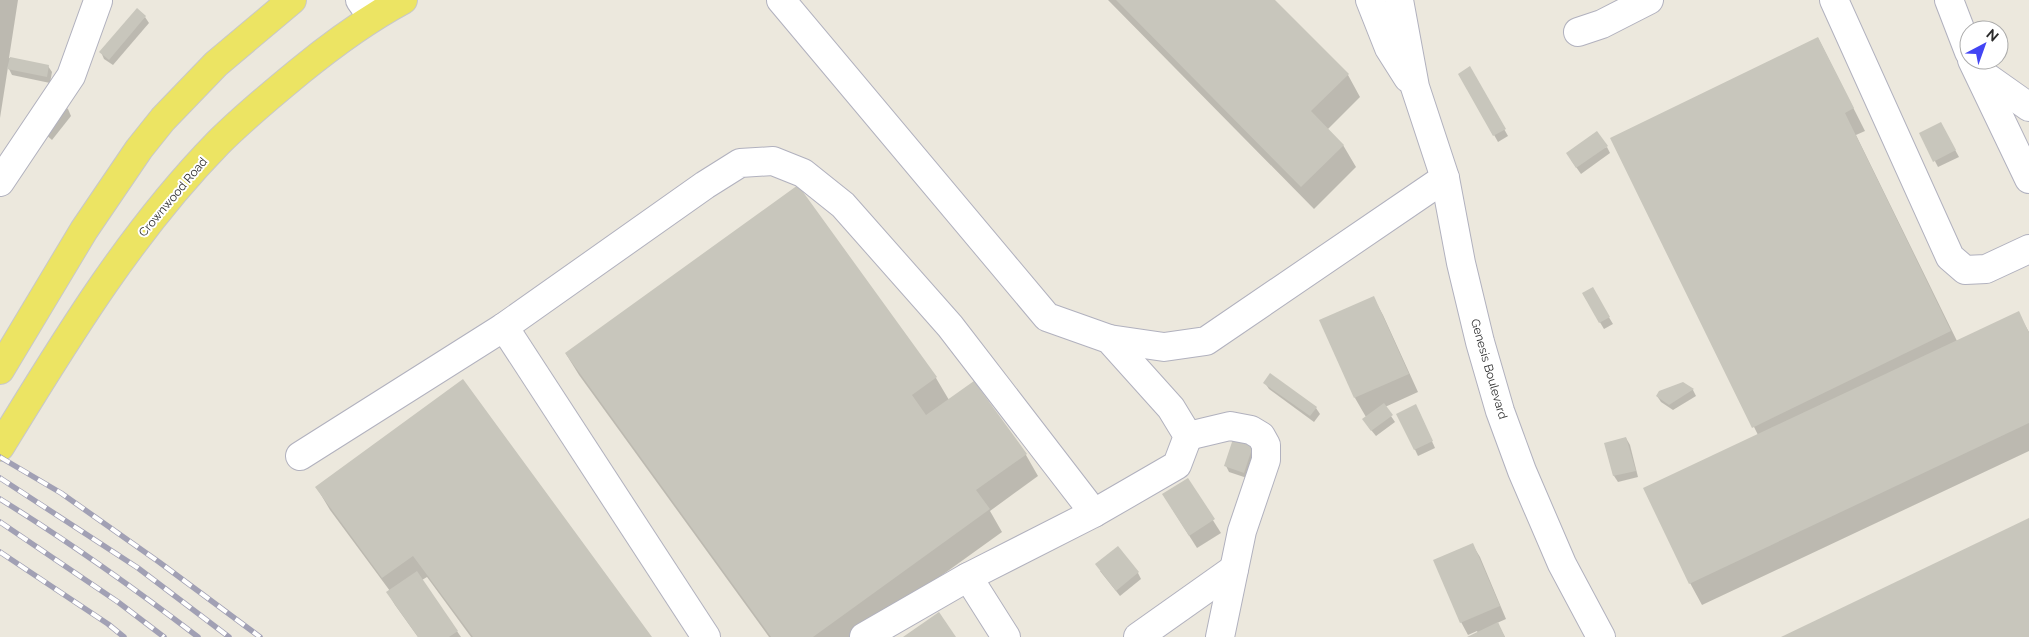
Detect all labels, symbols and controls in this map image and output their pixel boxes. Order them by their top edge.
north arrow [1959,20,2009,70]
text: N [1983,26,2002,45]
street label: Crownwood Road [136,155,210,239]
street label: Genesis Boulevard [1468,317,1510,421]

